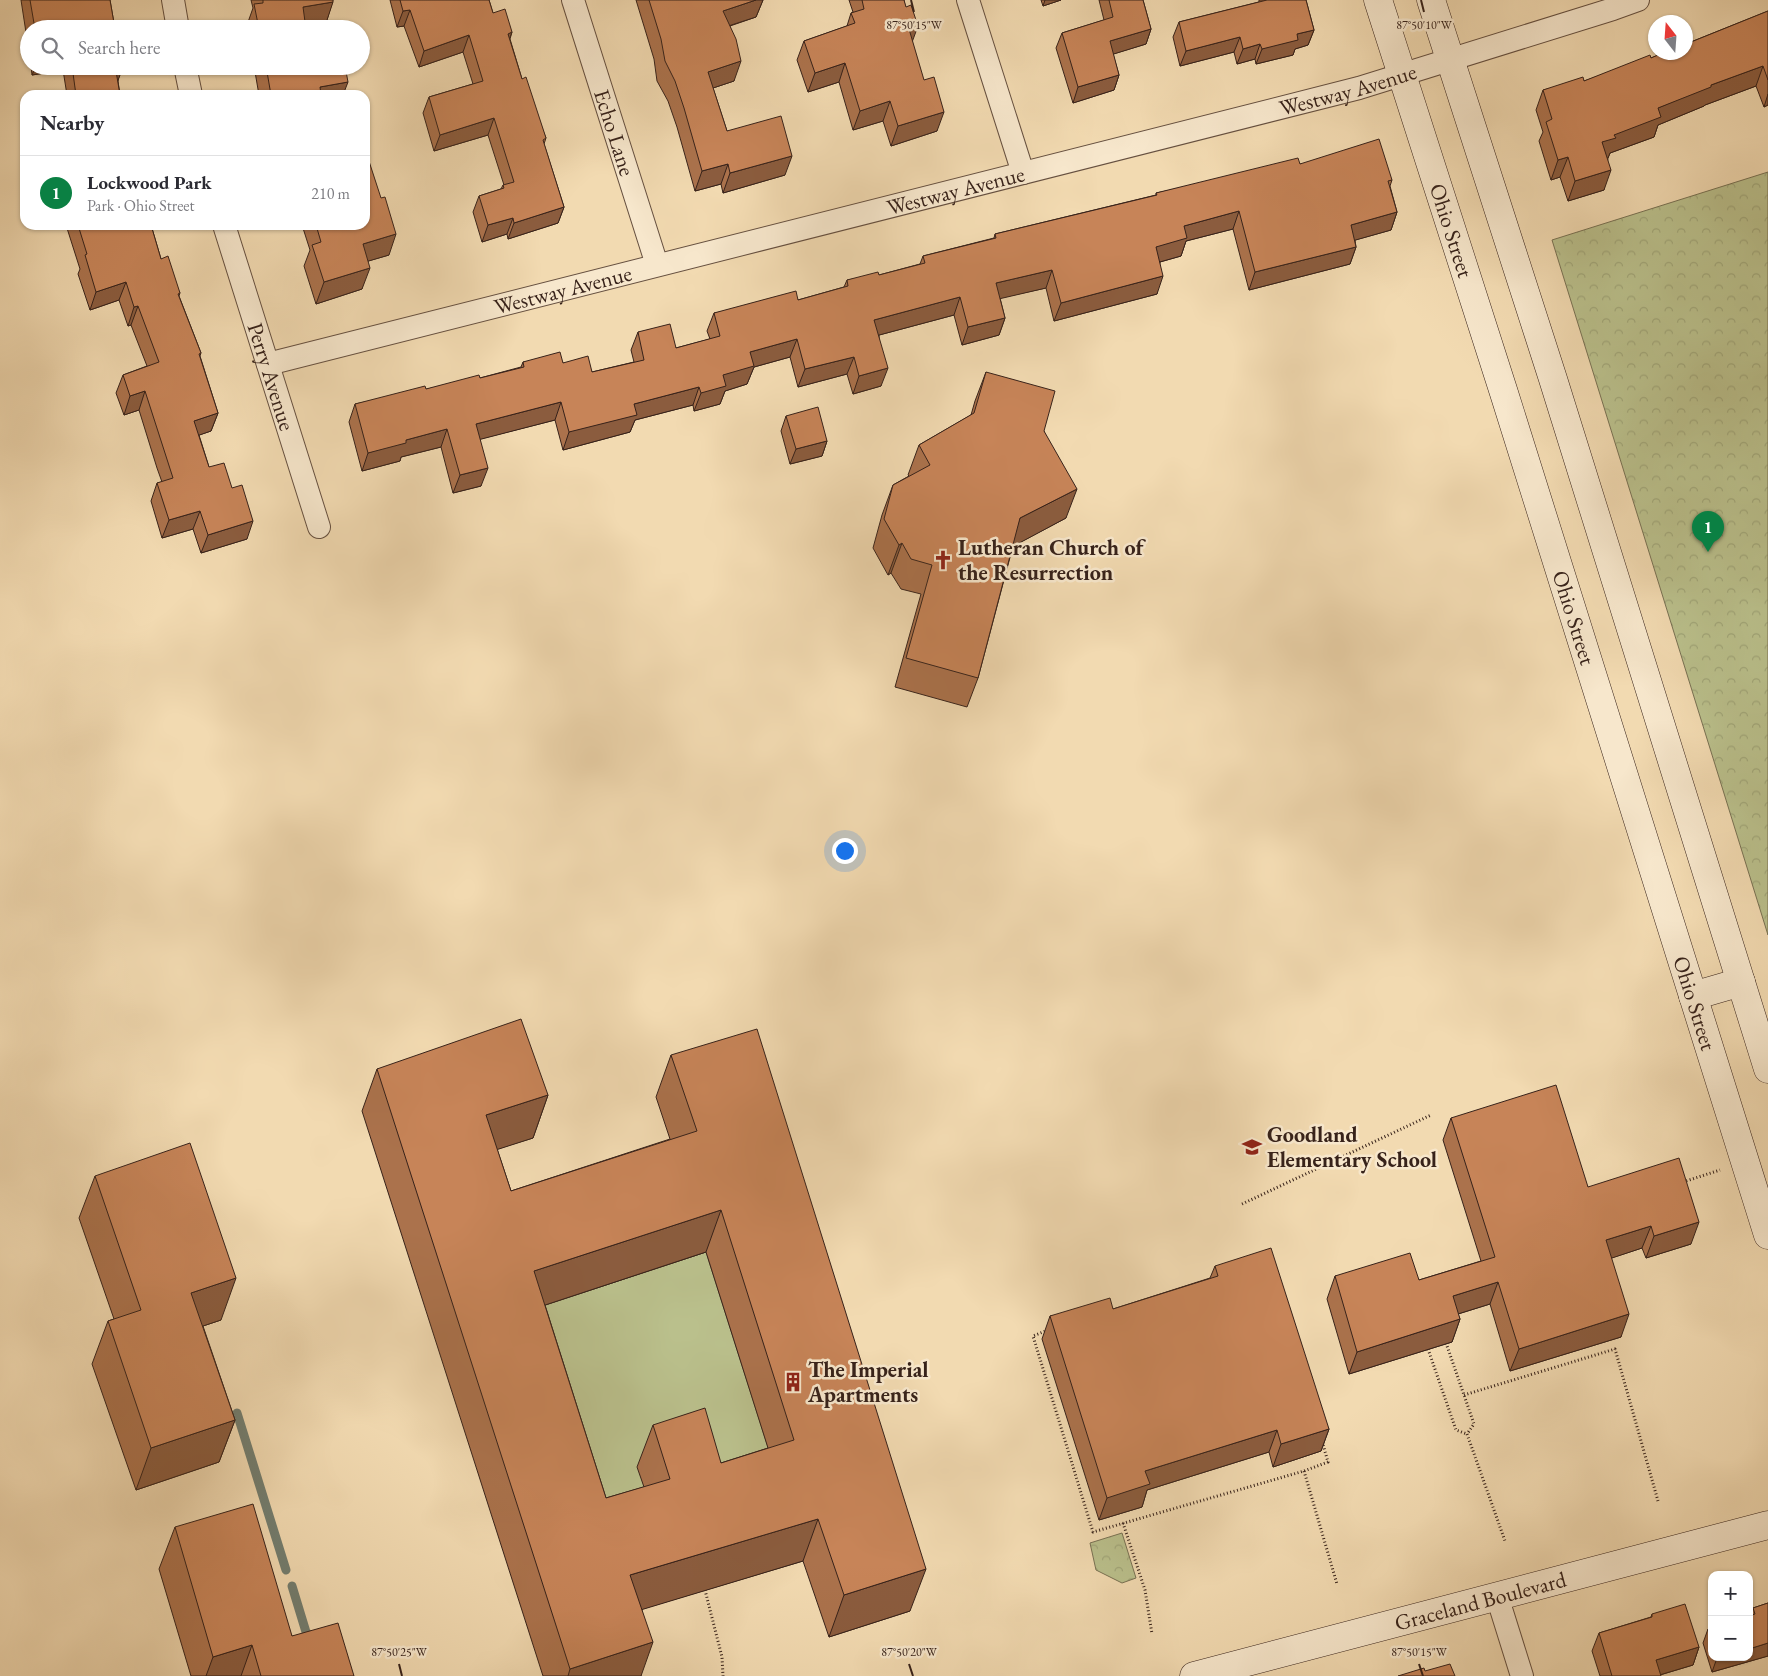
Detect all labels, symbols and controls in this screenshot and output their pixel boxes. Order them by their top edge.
north arrow [1648,15,1693,60]
text: 87°50'15"W [886,17,943,33]
text: 87°50'10"W [1396,17,1453,33]
search box [20,20,370,75]
icon: search [38,34,66,62]
text: Search here [78,35,160,60]
street label: Westway Avenue [1276,57,1420,123]
street label: Echo Lane [587,86,642,180]
text: Nearby [40,109,104,136]
street label: Westway Avenue [883,159,1028,222]
text: Lockwood Park [87,170,212,195]
street label: Ohio Street [1423,180,1480,281]
text: 1 [52,183,60,204]
text: 210 m [311,183,350,204]
text: Park · Ohio Street [87,195,195,216]
street label: Westway Avenue [491,258,635,321]
street label: Perry Avenue [241,319,302,435]
pin: 1 [1692,511,1724,552]
place label: Lutheran Church of the Resurrection [958,533,1146,587]
church icon: Lutheran Church of the Resurrection [932,549,954,571]
street label: Ohio Street [1546,567,1602,668]
your location [832,838,858,864]
street label: Ohio Street [1666,952,1723,1054]
place label: Goodland Elementary School [1267,1120,1437,1174]
school or university icon: Goodland Elementary School [1241,1136,1263,1158]
place label: The Imperial Apartments [807,1355,929,1409]
building icon: The Imperial Apartments [782,1371,804,1393]
street label: Graceland Boulevard [1391,1564,1570,1638]
map controls [1708,1571,1753,1661]
button: + [1708,1571,1753,1616]
button: − [1708,1616,1753,1661]
text: 87°50'25"W [371,1644,428,1660]
text: 87°50'20"W [881,1644,938,1660]
text: 87°50'15"W [1391,1644,1448,1660]

